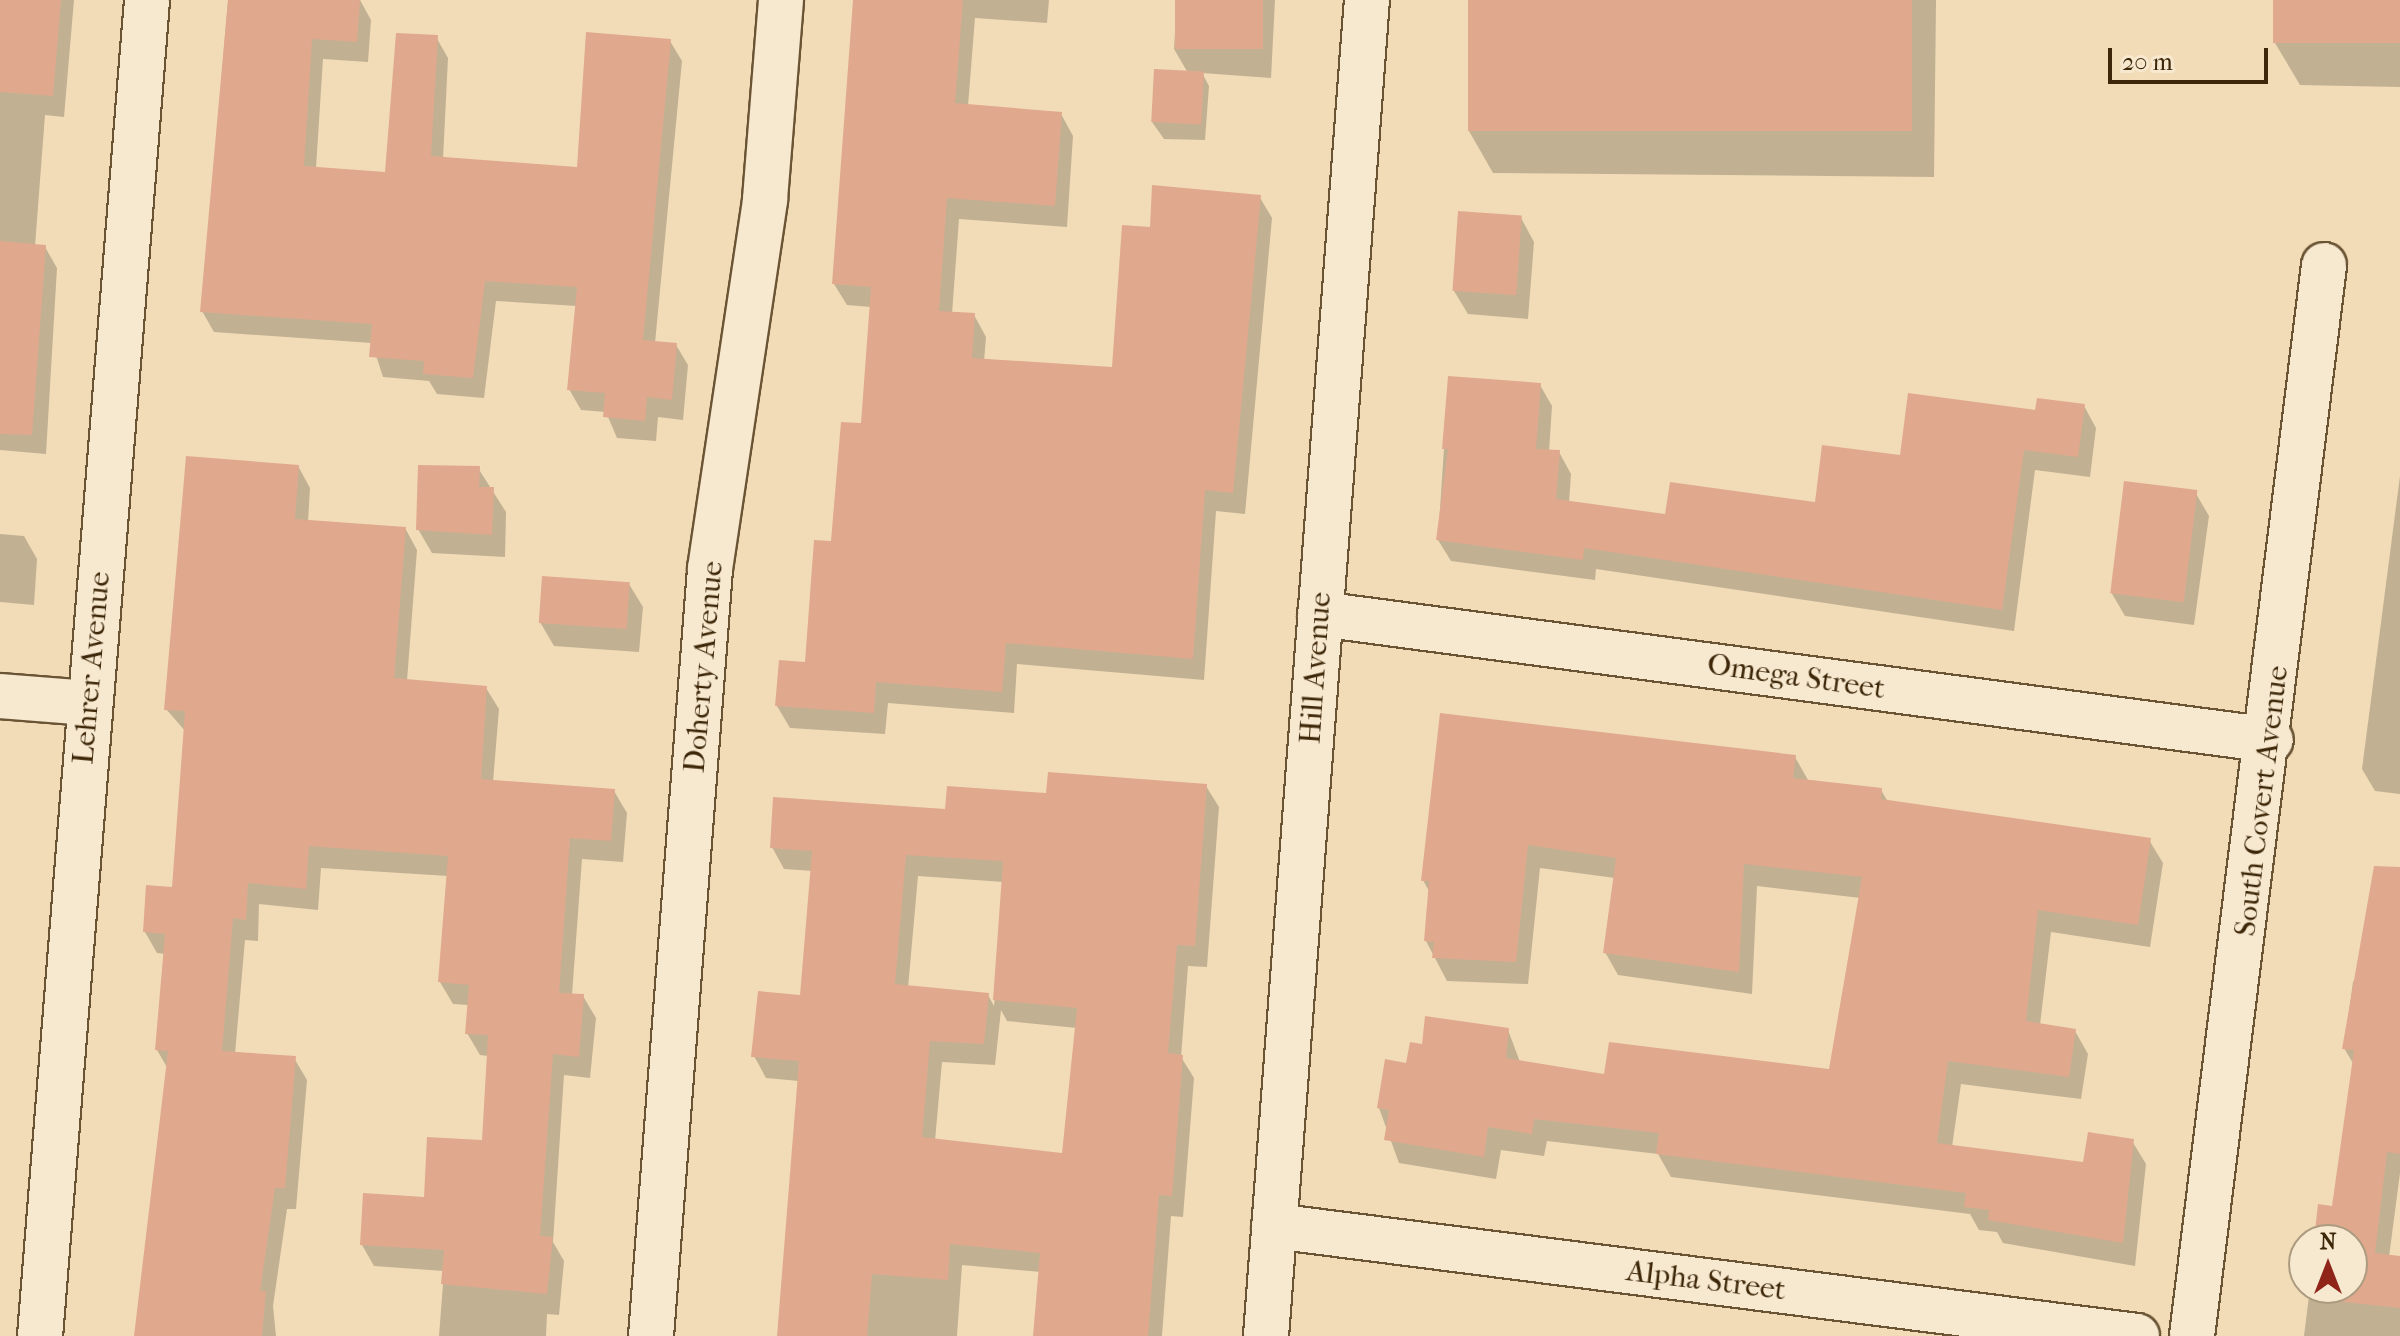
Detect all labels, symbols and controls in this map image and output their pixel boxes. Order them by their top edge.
scale bar [2112,32,2272,82]
text: 20 m [2122,48,2173,76]
street label: Doherty Avenue [677,560,731,774]
street label: Lehrer Avenue [66,570,118,766]
street label: Hill Avenue [1293,591,1339,745]
street label: Omega Street [1705,647,1887,707]
street label: South Covert Avenue [2228,664,2296,938]
north arrow [2288,1224,2368,1304]
text: N [2320,1229,2336,1255]
street label: Alpha Street [1624,1253,1788,1309]

